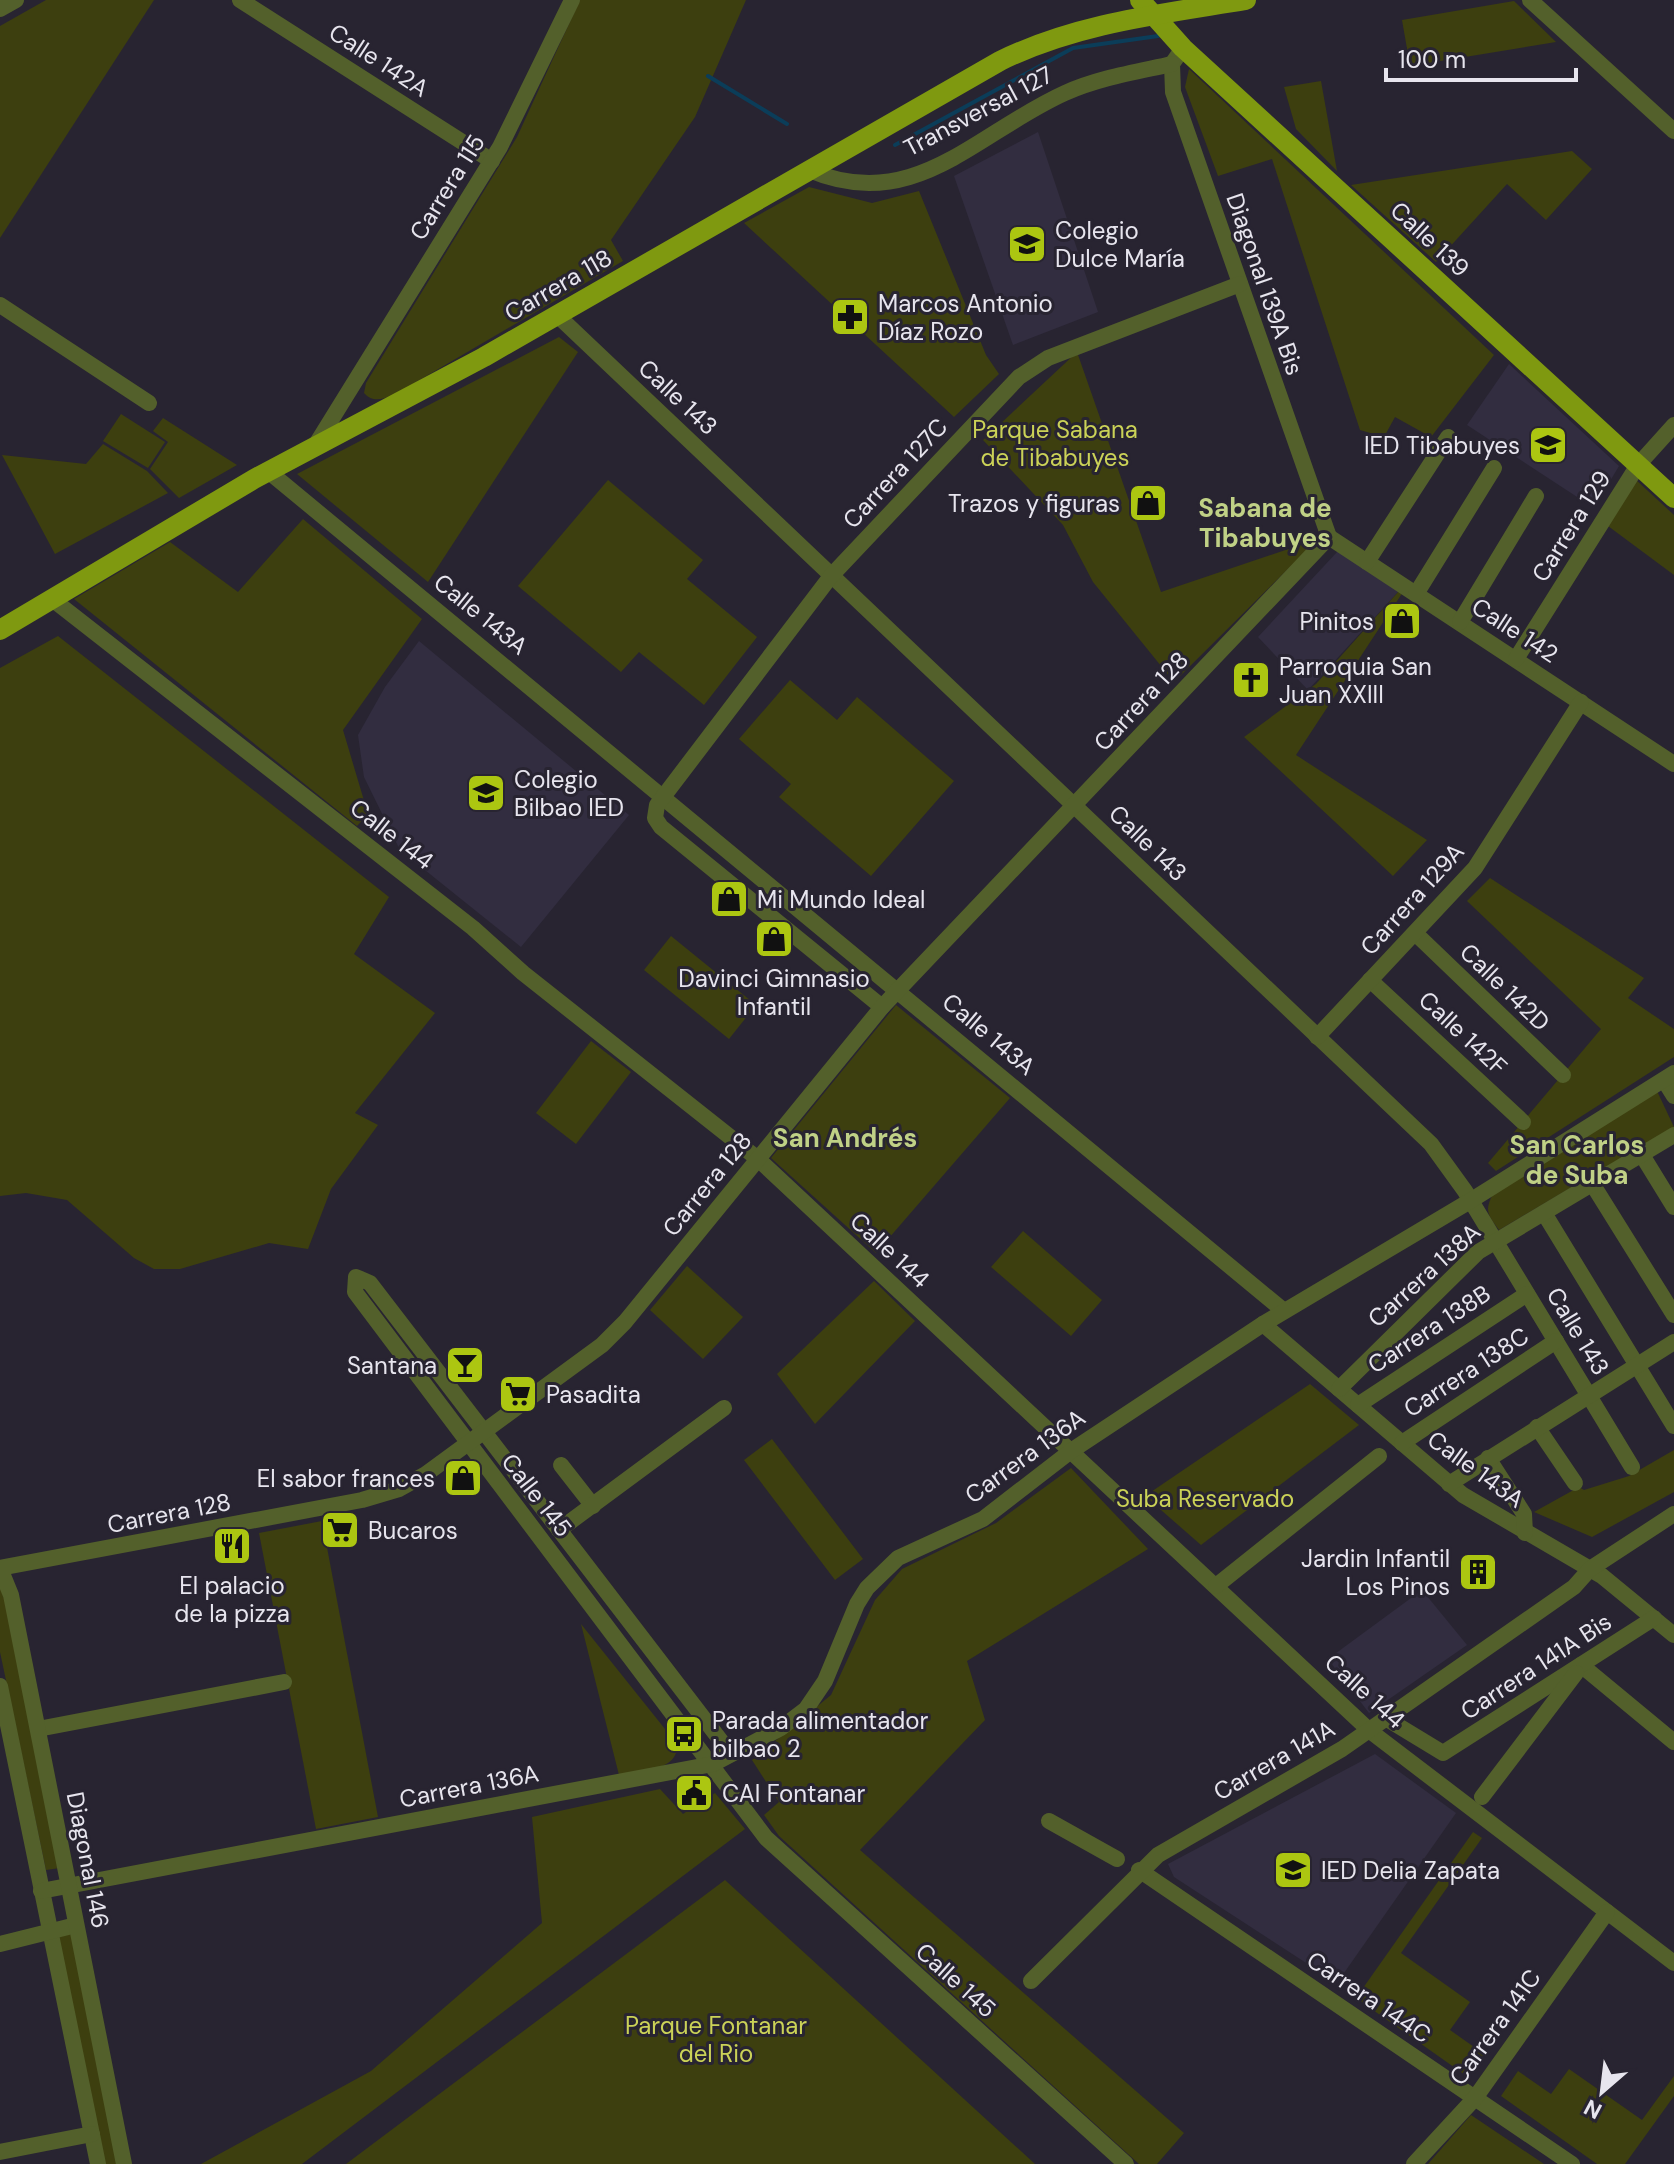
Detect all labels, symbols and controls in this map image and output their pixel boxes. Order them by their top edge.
street label: Calle 142A [323,16,435,104]
scale bar [1386,32,1576,82]
text: 100 m [1398,44,1466,75]
street label: Transversal 127 [898,59,1058,163]
street label: Carrera 115 [402,128,492,246]
street label: Diagonal 139A Bis [1219,189,1311,379]
street label: Calle 139 [1384,195,1476,283]
place label: Colegio Dulce María [1055,215,1185,274]
school or university icon: Colegio Dulce María [1006,223,1048,265]
street label: Carrera 118 [499,242,617,328]
place label: Marcos Antonio Díaz Rozo [878,288,1053,347]
pharmacy icon: Marcos Antonio Díaz Rozo [829,296,871,338]
street label: Calle 143 [632,353,724,441]
street label: Carrera 127C [836,411,954,535]
park label: Parque Sabana de Tibabuyes [972,414,1138,473]
school or university icon: IED Tibabuyes [1527,424,1569,466]
place label: IED Tibabuyes [1364,430,1520,461]
street label: Carrera 129 [1525,464,1617,588]
shop icon: Trazos y figuras [1127,482,1169,524]
place label: Trazos y figuras [948,488,1120,519]
district label: Sabana de Tibabuyes [1198,491,1332,555]
street label: Calle 143A [428,567,534,661]
street label: Calle 142 [1466,591,1564,669]
shop icon: Pinitos [1381,600,1423,642]
place label: Pinitos [1299,606,1374,637]
street label: Carrera 128 [1087,645,1195,757]
place label: Parroquia San Juan XXIII [1279,651,1432,710]
church icon: Parroquia San Juan XXIII [1230,659,1272,701]
place label: Colegio Bilbao IED [514,764,624,823]
school or university icon: Colegio Bilbao IED [465,772,507,814]
street label: Calle 144 [344,792,440,876]
street label: Calle 143 [1102,798,1194,888]
street label: Carrera 129A [1353,836,1471,962]
shop icon: Mi Mundo Ideal [708,878,750,920]
place label: Mi Mundo Ideal [757,884,925,915]
shop icon: Davinci Gimnasio Infantil [753,918,795,960]
street label: Calle 142D [1453,936,1557,1038]
place label: Davinci Gimnasio Infantil [678,963,870,1022]
street label: Calle 142F [1412,984,1514,1082]
street label: Calle 143A [936,986,1042,1082]
district label: San Andrés [773,1121,917,1155]
street label: Carrera 128 [656,1126,758,1242]
district label: San Carlos de Suba [1510,1128,1644,1192]
street label: Calle 144 [844,1205,936,1295]
street label: Carrera 138A [1361,1216,1487,1334]
street label: Carrera 138B [1362,1278,1496,1380]
street label: Calle 143 [1540,1281,1616,1381]
street label: Carrera 138C [1398,1320,1534,1424]
bar icon: Santana [444,1344,486,1386]
place label: Santana [347,1350,437,1381]
supermarket icon: Pasadita [497,1373,539,1415]
place label: Pasadita [546,1379,641,1410]
street label: Carrera 136A [959,1402,1091,1510]
street label: Calle 143A [1422,1423,1531,1515]
street label: Calle 145 [495,1447,579,1543]
shop icon: El sabor frances [442,1457,484,1499]
place label: El sabor frances [257,1463,435,1494]
park label: Suba Reservado [1116,1483,1294,1514]
street label: Carrera 128 [105,1486,233,1540]
supermarket icon: Bucaros [319,1509,361,1551]
place label: Bucaros [368,1515,458,1546]
restaurant icon: El palacio de la pizza [211,1525,253,1567]
place label: Jardin Infantil Los Pinos [1301,1543,1450,1602]
building icon: Jardin Infantil Los Pinos [1457,1551,1499,1593]
place label: El palacio de la pizza [174,1570,290,1629]
street label: Carrera 141A Bis [1455,1606,1617,1726]
street label: Calle 144 [1318,1647,1412,1735]
place label: Parada alimentador bilbao 2 [712,1705,929,1764]
bus stop icon: Parada alimentador bilbao 2 [663,1713,705,1755]
street label: Carrera 141A [1208,1713,1340,1807]
street label: Carrera 136A [397,1757,541,1815]
public building icon: CAI Fontanar [673,1772,715,1814]
place label: CAI Fontanar [722,1778,865,1809]
street label: Diagonal 146 [60,1789,116,1931]
school or university icon: IED Delia Zapata [1272,1849,1314,1891]
place label: IED Delia Zapata [1321,1855,1500,1886]
street label: Calle 145 [909,1936,1003,2024]
street label: Carrera 144C [1301,1944,1437,2050]
street label: Carrera 141C [1442,1963,1548,2091]
park label: Parque Fontanar del Rio [625,2010,807,2069]
north arrow [1562,2052,1642,2132]
text: N [1579,2093,1607,2126]

